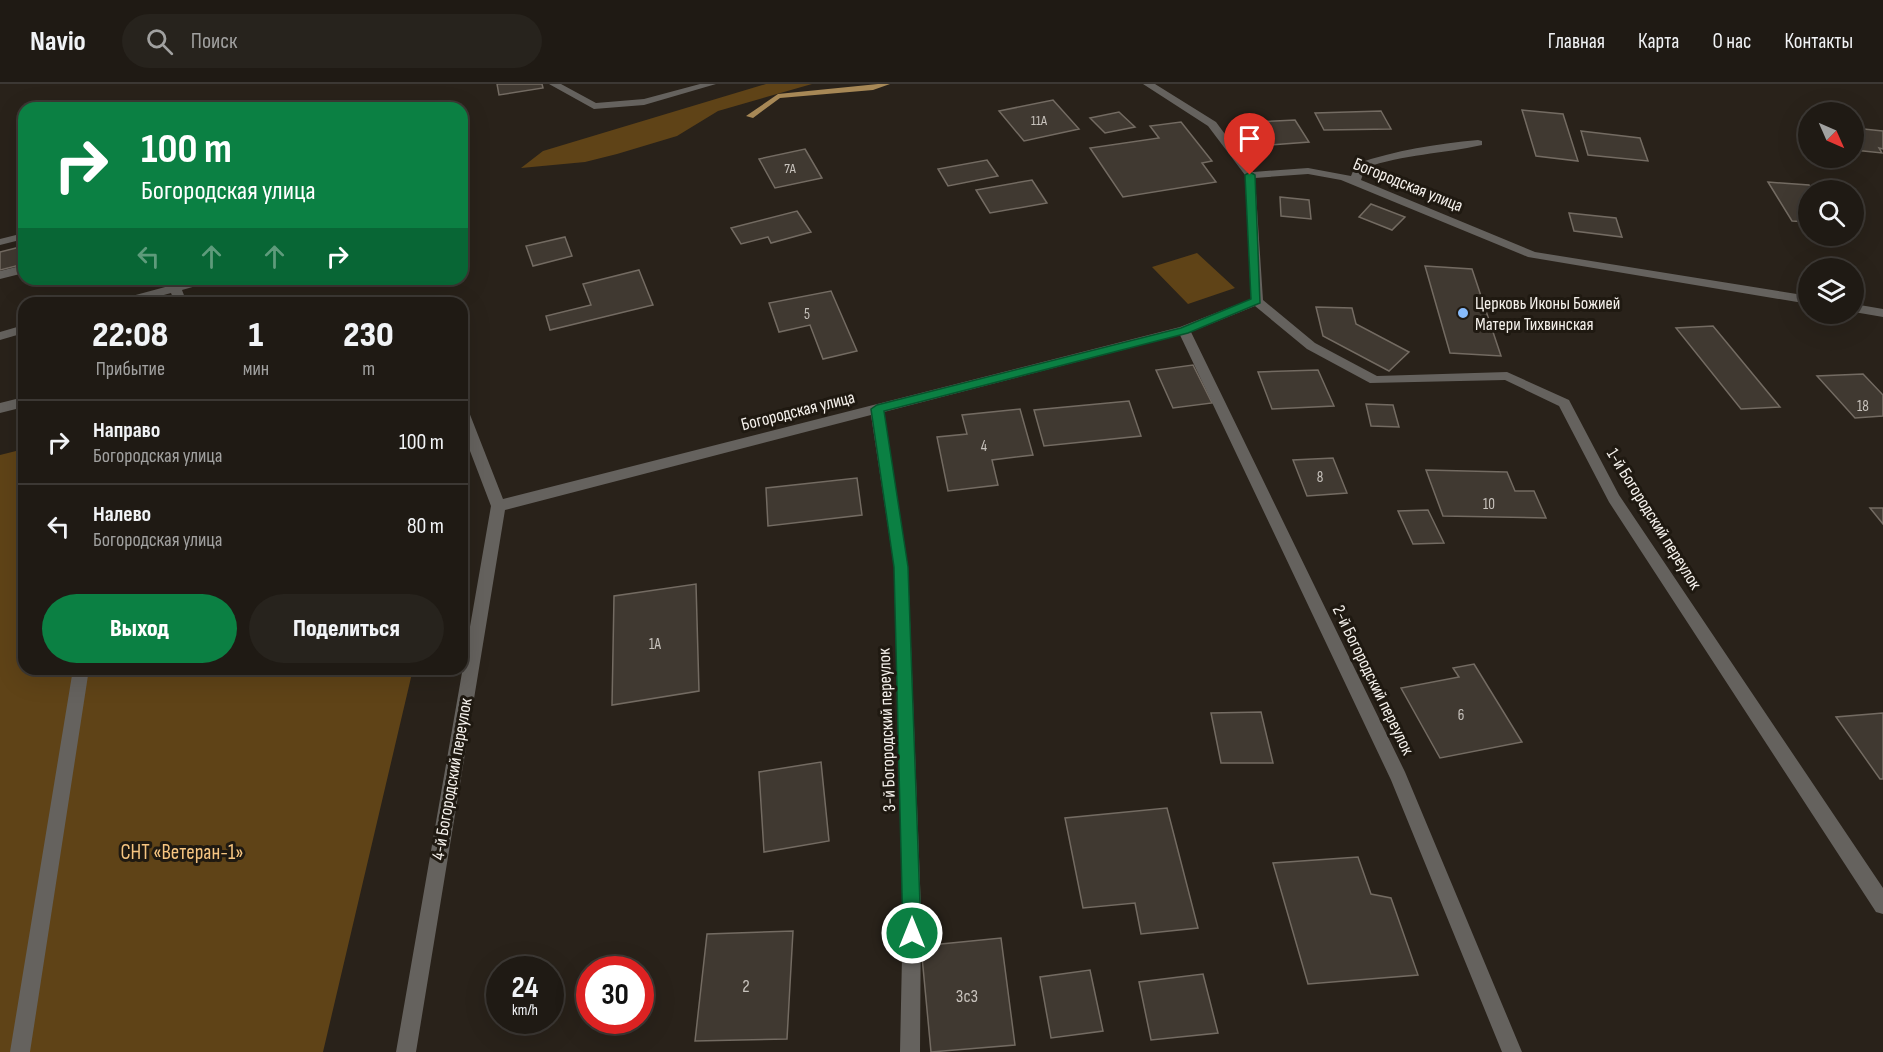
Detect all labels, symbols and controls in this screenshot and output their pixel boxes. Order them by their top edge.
search box [122,14,542,68]
text: Navio [30,25,86,58]
icon: search [143,25,176,58]
text: Поиск [191,28,237,55]
text: Главная [1548,29,1605,54]
text: Карта [1638,29,1679,54]
text: О нас [1712,29,1751,54]
text: Контакты [1784,29,1853,54]
north arrow [1798,102,1864,168]
map controls [1798,102,1864,324]
house number: 11А [1031,112,1048,129]
pin [1224,113,1275,175]
icon: arrive [1233,122,1266,155]
text: 100 m [141,124,232,175]
icon: right [42,126,120,204]
street label: Богородская улица [1350,153,1466,217]
house number: 7А [784,160,797,177]
text: Богородская улица [141,175,316,207]
button: search [1798,180,1864,246]
icon: left [132,240,165,273]
icon: ahead [195,240,228,273]
icon: ahead [258,240,291,273]
icon: right [321,240,354,273]
button: layers [1798,258,1864,324]
place label: Церковь Иконы Божией Матери Тихвинская [1475,293,1620,335]
house number: 5 [804,305,810,324]
marker: Церковь Иконы Божией Матери Тихвинская [1456,306,1470,320]
text: 22:08 [92,314,168,357]
text: 1 [249,314,263,357]
text: 230 [343,314,394,357]
text: Прибытие [96,357,165,381]
text: мин [243,357,269,381]
text: m [362,357,375,381]
street label: Богородская улица [739,387,857,435]
house number: 18 [1857,397,1869,416]
text: Направо [93,417,160,444]
icon: right [42,426,75,459]
text: 100 m [399,429,444,456]
house number: 4 [981,437,987,456]
text: Богородская улица [93,444,222,468]
street label: 1-й Богородский переулок [1602,444,1706,594]
house number: 8 [1317,468,1323,487]
house number: 10 [1483,495,1495,514]
text: Налево [93,501,151,528]
icon: left [42,510,75,543]
text: 80 m [407,513,444,540]
text: Богородская улица [93,528,222,552]
button: Выход [42,594,237,663]
button: Поделиться [249,594,444,663]
street label: 2-й Богородский переулок [1328,602,1418,758]
house number: 1А [649,635,662,654]
street label: 3-й Богородский переулок [874,648,900,812]
street label: 4-й Богородский переулок [427,696,477,862]
house number: 6 [1458,706,1464,725]
park label: СНТ «Ветеран-1» [120,840,244,865]
position arrow [880,901,944,965]
speed limit sign: 30 [576,956,654,1034]
text: 24 [512,970,538,1006]
house number: 2 [742,976,750,997]
house number: 3с3 [956,986,978,1007]
text: km/h [512,1001,538,1020]

